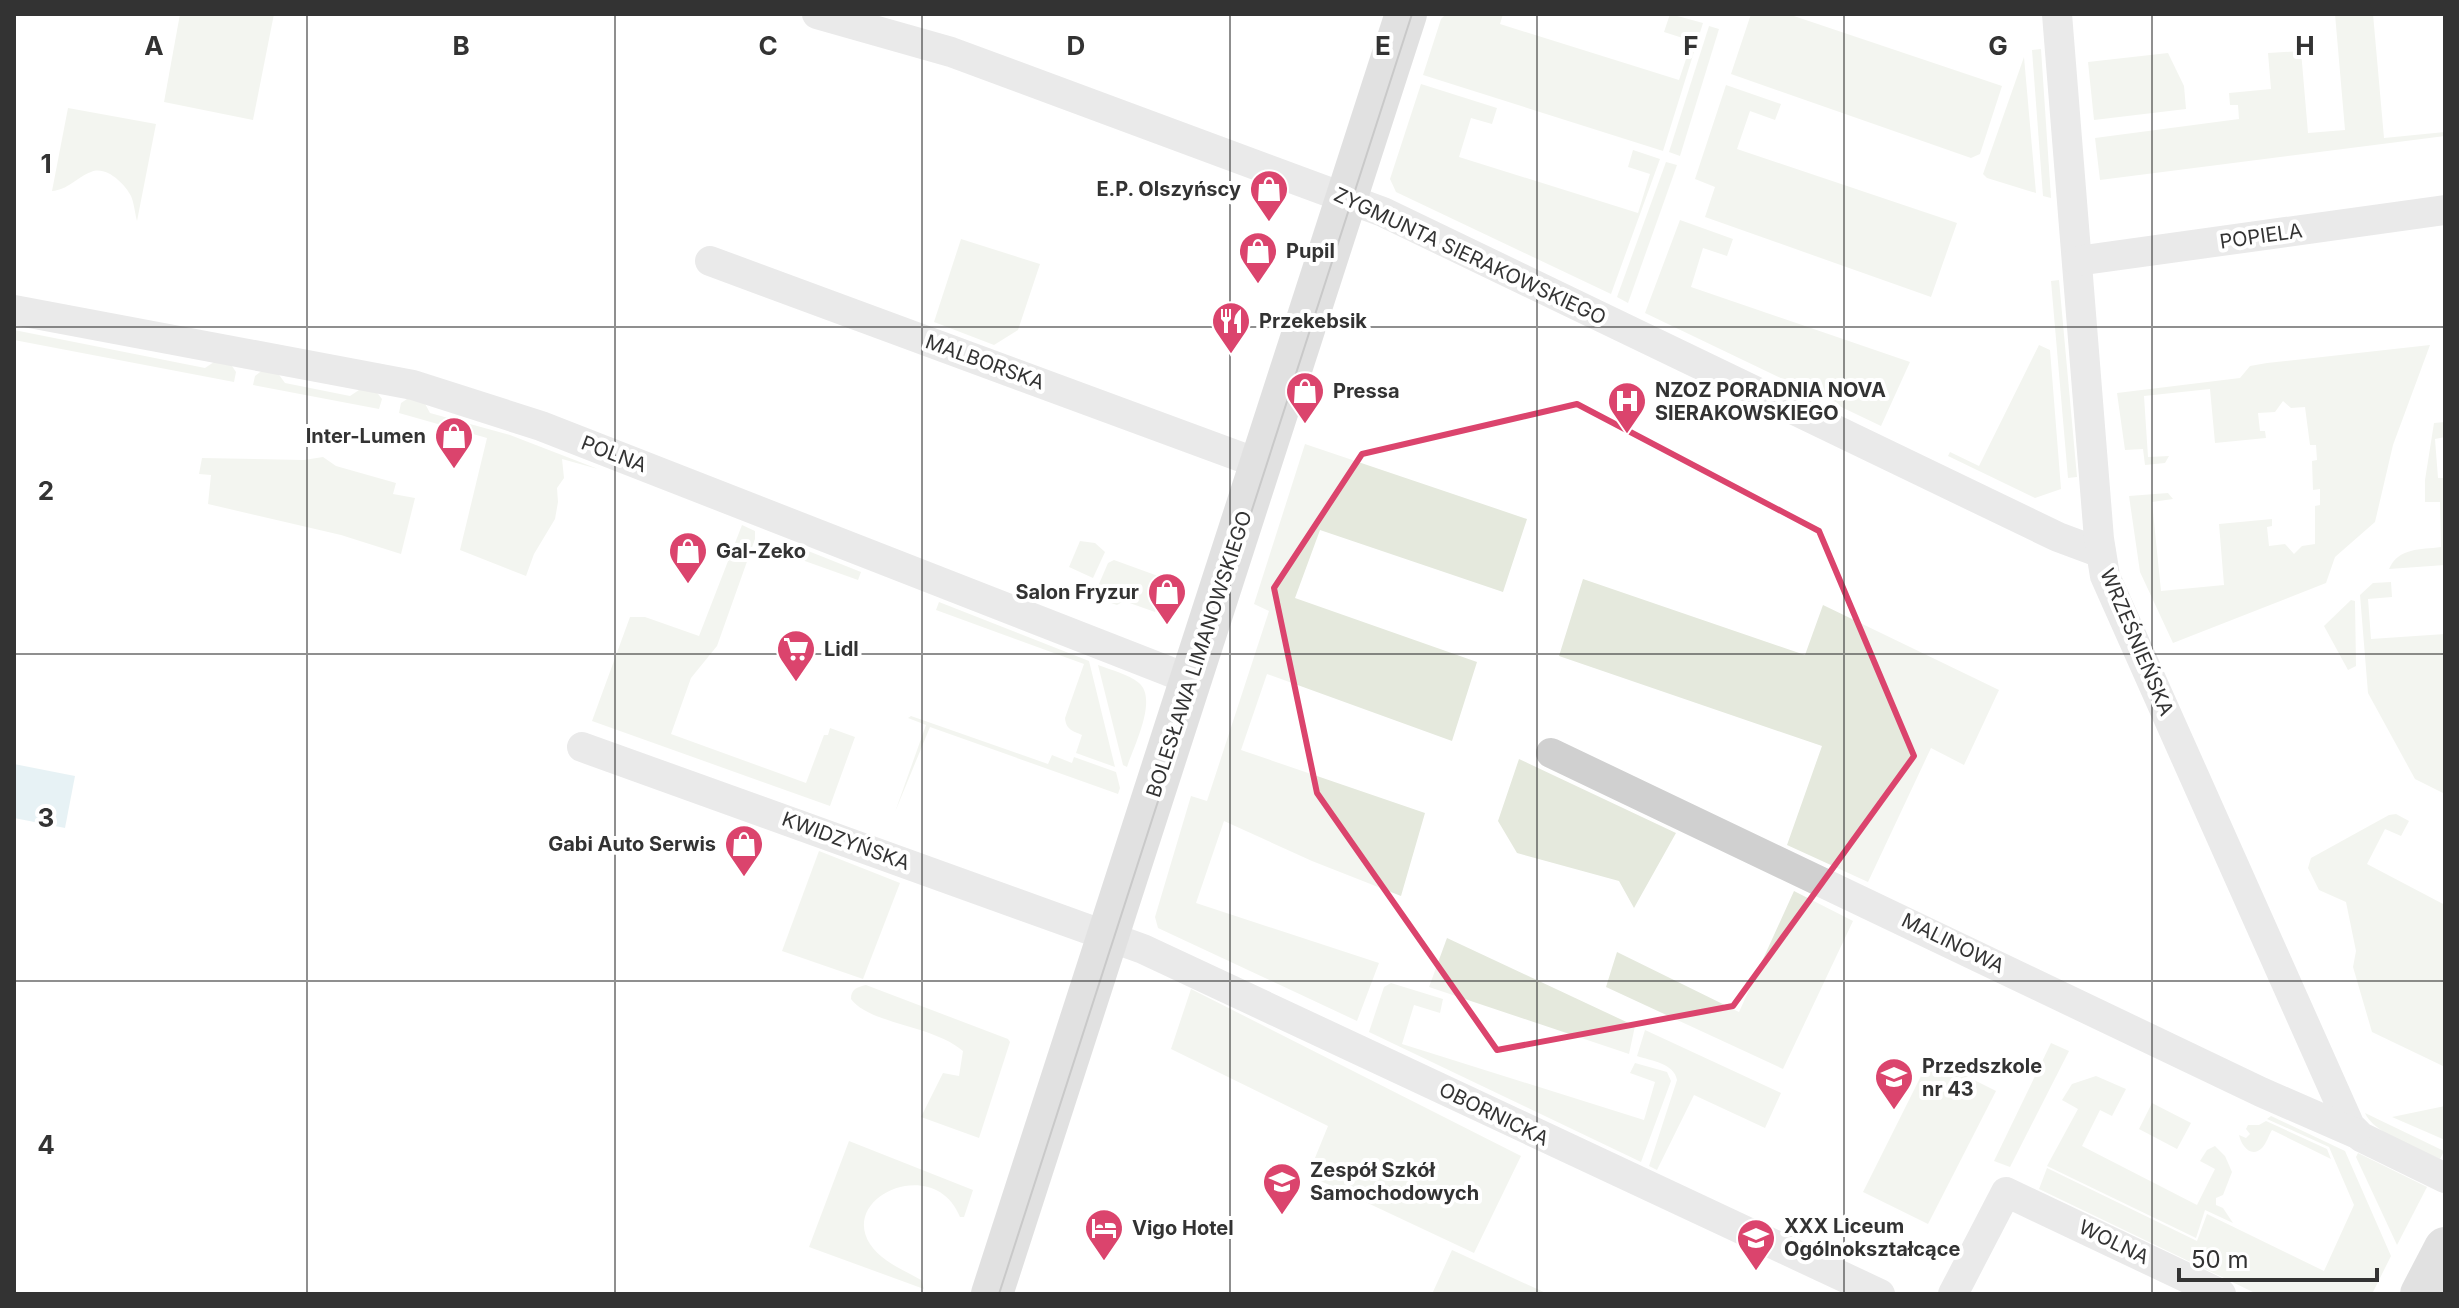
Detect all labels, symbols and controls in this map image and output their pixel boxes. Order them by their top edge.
text: A [144,30,164,61]
text: B [452,30,470,61]
text: C [758,30,778,61]
text: D [1067,30,1085,61]
text: E [1375,30,1391,61]
text: F [1683,30,1699,61]
text: G [1988,30,2008,61]
text: H [2295,30,2315,61]
text: 1 [40,148,52,179]
shop icon: E.P. Olszyńscy [1248,168,1290,223]
place label: E.P. Olszyńscy [1096,177,1241,201]
street label: ZYGMUNTA SIERAKOWSKIEGO [1330,182,1610,330]
street label: POPIELA [2218,218,2304,254]
shop icon: Pupil [1237,230,1279,285]
place label: Pupil [1286,239,1335,263]
restaurant icon: Przekebsik [1210,300,1252,355]
place label: Przekebsik [1259,309,1367,333]
street label: MALBORSKA [922,329,1048,395]
shop icon: Pressa [1284,370,1326,425]
place label: NZOZ PORADNIA NOVA SIERAKOWSKIEGO [1655,378,1886,425]
place label: Pressa [1333,379,1400,403]
hospital icon: NZOZ PORADNIA NOVA SIERAKOWSKIEGO [1606,380,1648,435]
shop icon: Inter-Lumen [433,415,475,470]
place label: Inter-Lumen [306,424,426,448]
street label: POLNA [578,431,650,478]
text: 2 [38,475,54,506]
street label: BOLESŁAWA LIMANOWSKIEGO [1141,508,1257,800]
shop icon: Gal-Zeko [667,530,709,585]
place label: Gal-Zeko [716,539,806,563]
street label: WRZEŚNIEŃSKA [2095,564,2180,719]
shop icon: Salon Fryzur [1146,571,1188,626]
place label: Salon Fryzur [1016,580,1139,604]
supermarket icon: Lidl [775,628,817,683]
place label: Lidl [824,637,859,661]
text: 3 [38,802,54,833]
street label: KWIDZYŃSKA [779,806,914,875]
shop icon: Gabi Auto Serwis [723,823,765,878]
place label: Gabi Auto Serwis [548,832,716,856]
street label: MALINOWA [1898,908,2008,978]
place label: Przedszkole nr 43 [1922,1054,2042,1101]
school or university icon: Przedszkole nr 43 [1873,1056,1915,1111]
street label: OBORNICKA [1435,1077,1553,1151]
text: 4 [37,1129,55,1160]
place label: Zespół Szkół Samochodowych [1310,1158,1479,1205]
school or university icon: Zespół Szkół Samochodowych [1261,1161,1303,1216]
hotel icon: Vigo Hotel [1083,1207,1125,1262]
place label: XXX Liceum Ogólnokształcące [1784,1214,1961,1261]
street label: WOLNA [2075,1215,2153,1269]
place label: Vigo Hotel [1132,1216,1234,1240]
school or university icon: XXX Liceum Ogólnokształcące [1735,1217,1777,1272]
scale bar [2179,1232,2377,1282]
text: 50 m [2191,1245,2249,1274]

